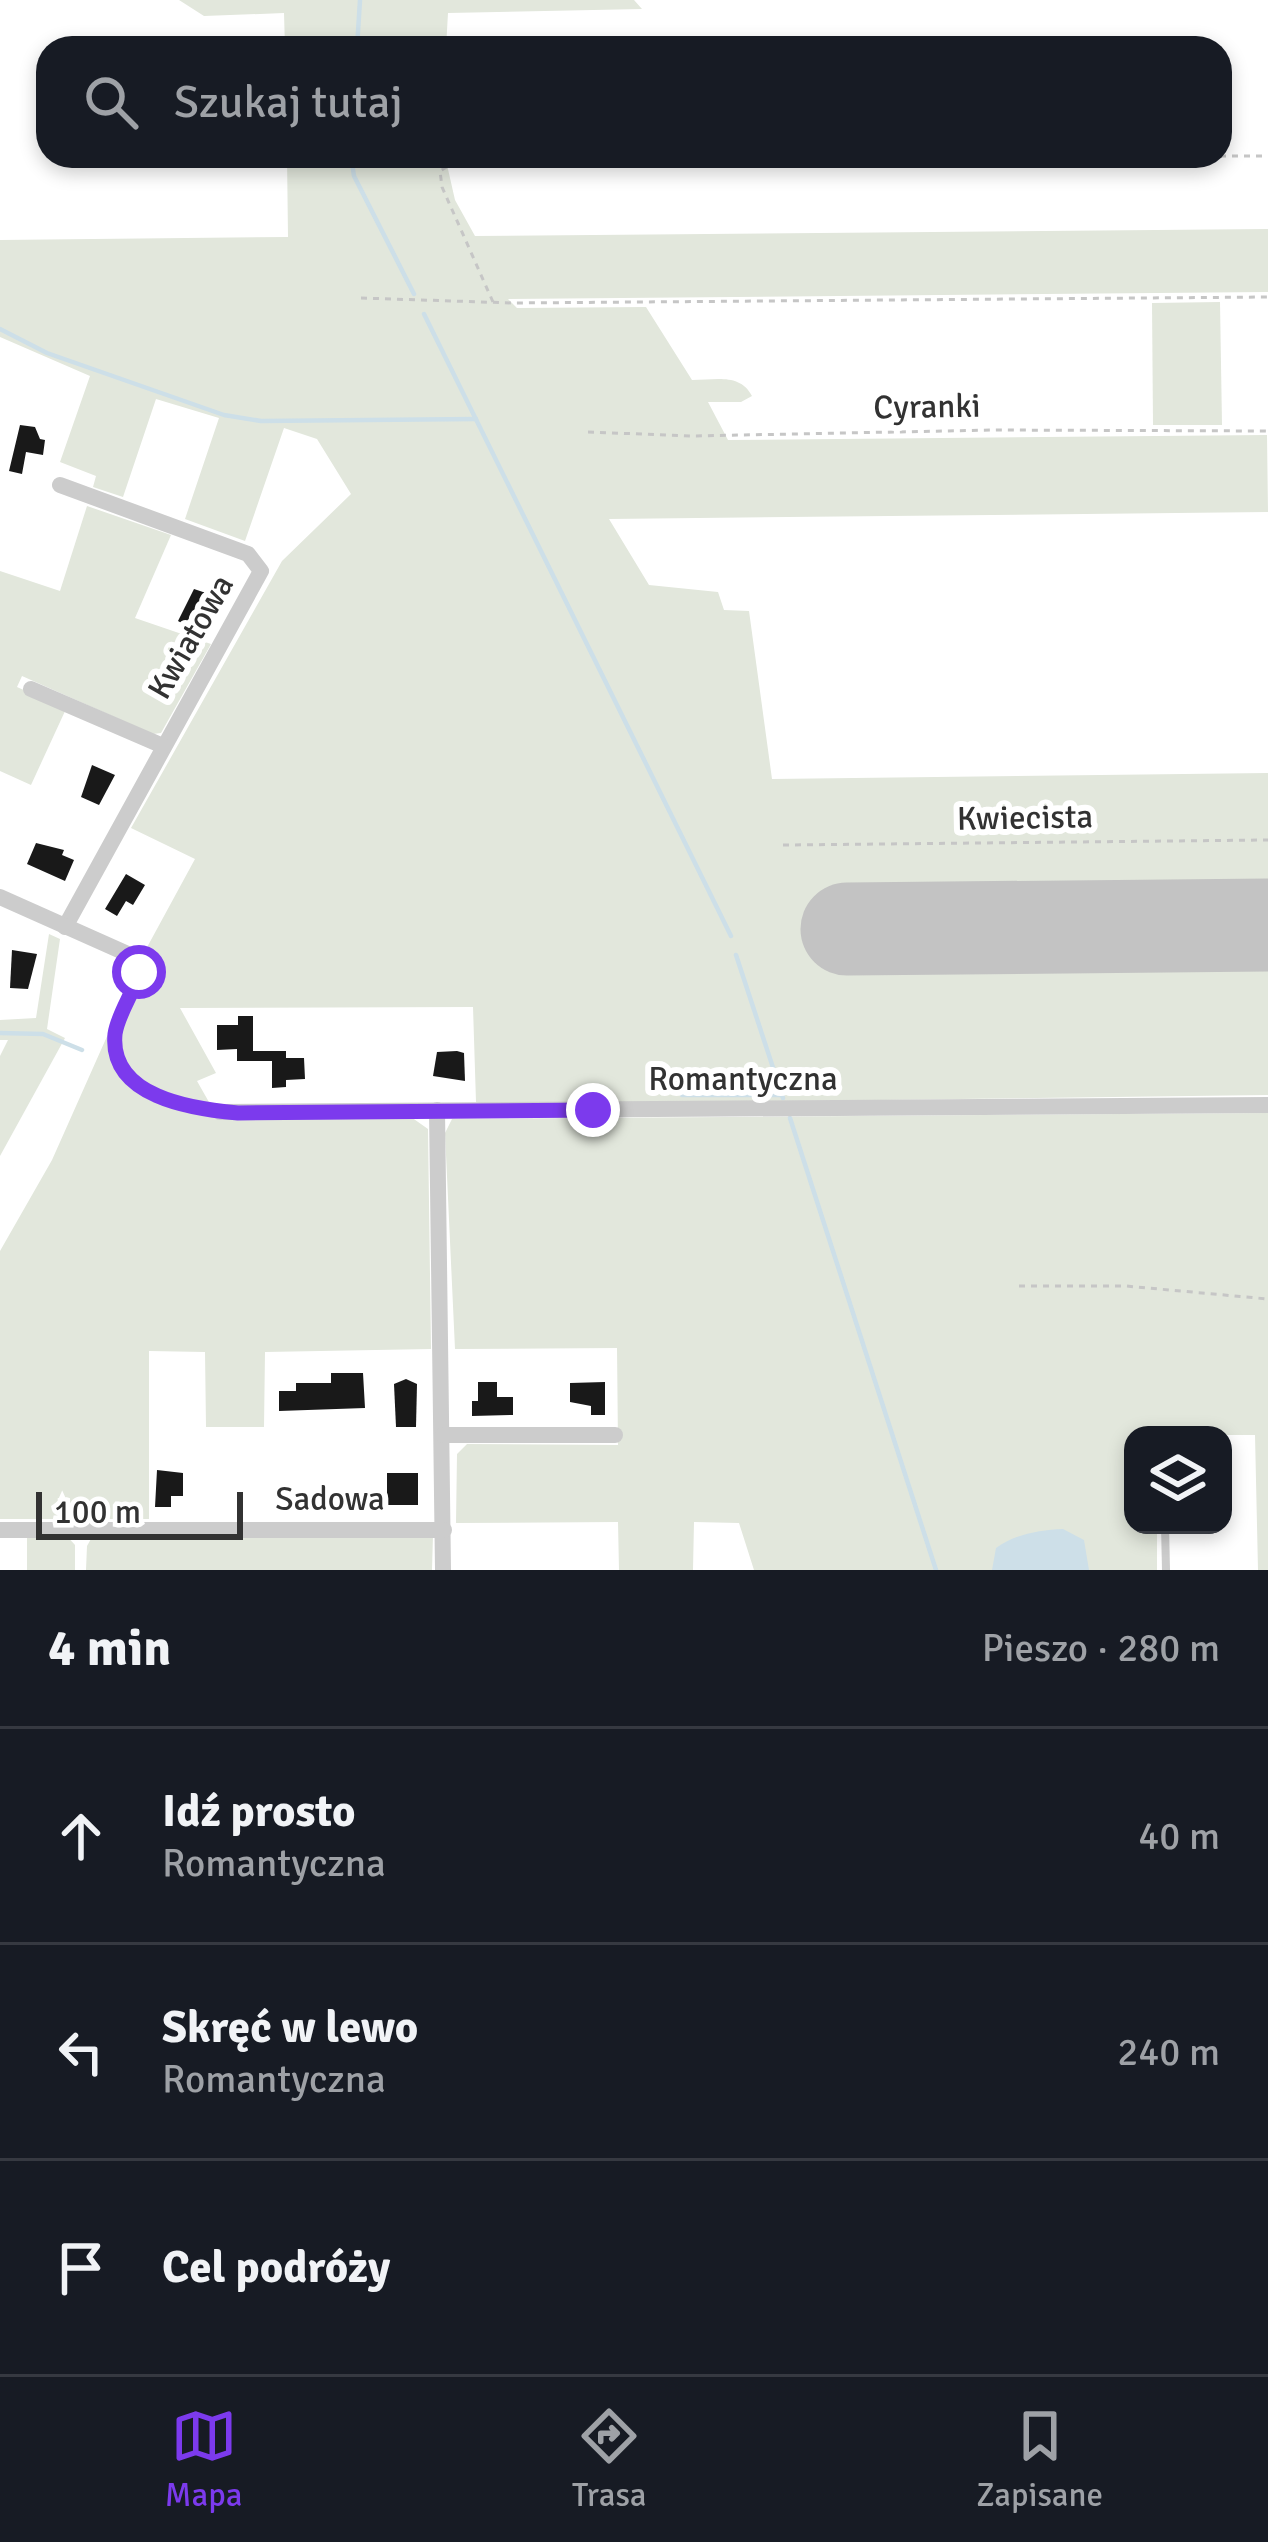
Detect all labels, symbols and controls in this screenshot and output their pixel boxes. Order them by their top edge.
search box [36,36,1232,168]
icon: search [78,69,144,135]
text: Szukaj tutaj [174,75,403,130]
street label: Cyranki [873,386,981,428]
street label: Kwiatowa [139,567,243,707]
street label: Kwiecista [957,796,1093,840]
route start [112,945,166,999]
street label: Romantyczna [648,1059,838,1100]
route end [566,1083,620,1137]
map controls [1124,1426,1232,1534]
button: layers [1124,1426,1232,1534]
street label: Sadowa [275,1479,385,1520]
scale bar [36,1486,243,1539]
text: 100 m [54,1492,141,1533]
text: 4 min [48,1617,171,1680]
text: Pieszo · 280 m [982,1624,1220,1672]
text: Idź prosto [162,1784,355,1839]
icon: ahead [48,1803,114,1869]
text: 40 m [1138,1812,1220,1860]
text: Romantyczna [162,1839,386,1887]
text: Skręć w lewo [162,2000,418,2055]
icon: left [48,2019,114,2085]
text: 240 m [1117,2028,1220,2076]
text: Romantyczna [162,2055,386,2103]
icon: arrive [48,2235,114,2301]
text: Cel podróży [162,2240,390,2295]
tab: Mapa [165,2403,242,2516]
tab: Trasa [572,2403,647,2516]
tab: Zapisane [976,2403,1103,2516]

